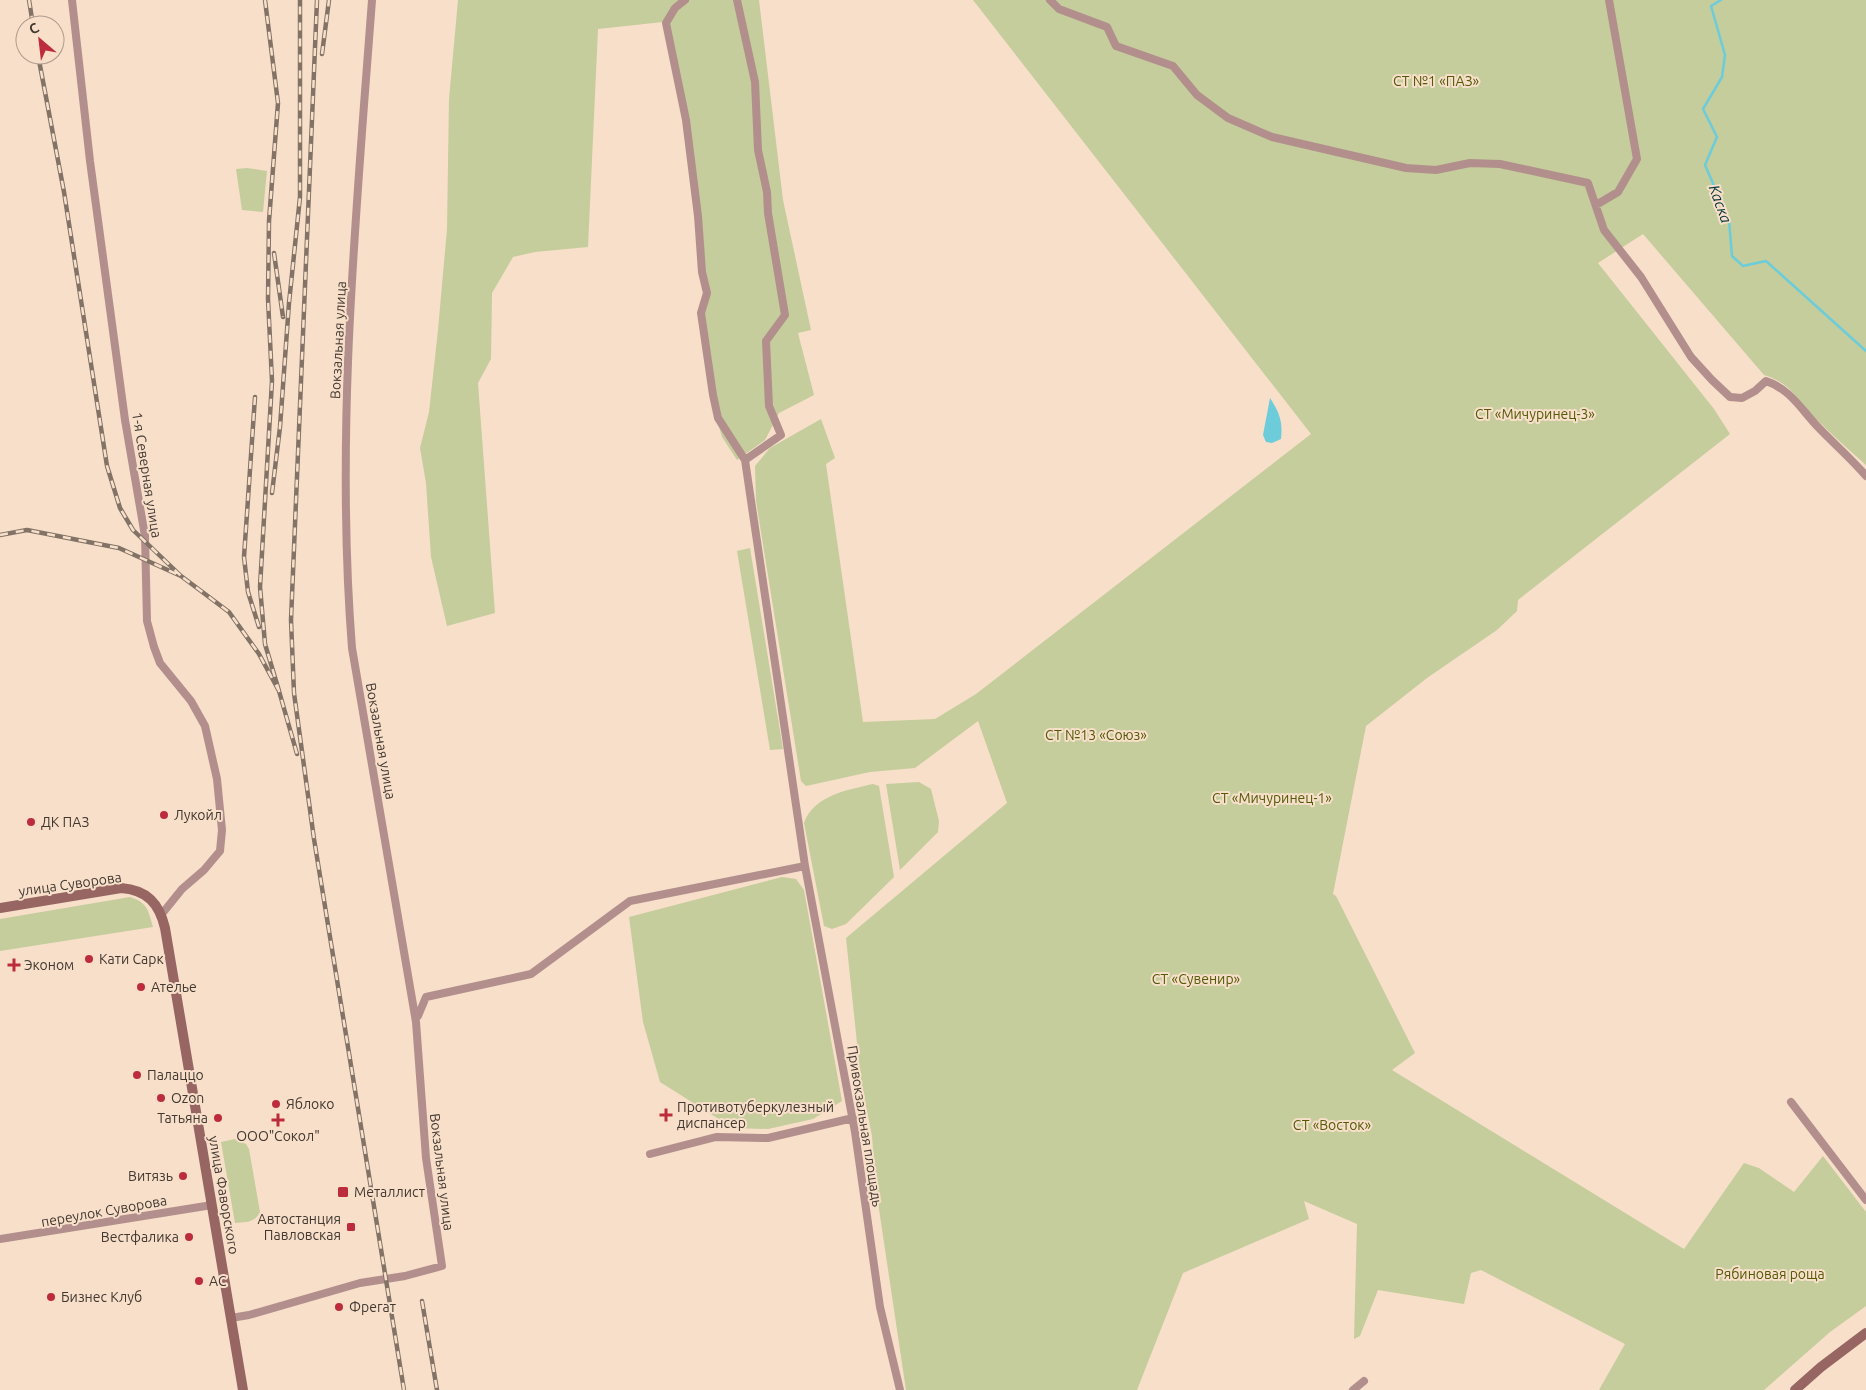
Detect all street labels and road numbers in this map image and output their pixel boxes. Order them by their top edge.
street label: Вокзальная улица [327,281,349,399]
street label: 1-я Северная улица [129,411,165,539]
street label: Вокзальная улица [363,681,399,801]
street label: улица Суворова [17,869,123,899]
street label: Привокзальная площадь [844,1044,886,1208]
street label: Вокзальная улица [427,1112,457,1232]
street label: улица Фаворского [206,1134,242,1256]
street label: переулок Суворова [40,1192,168,1230]

